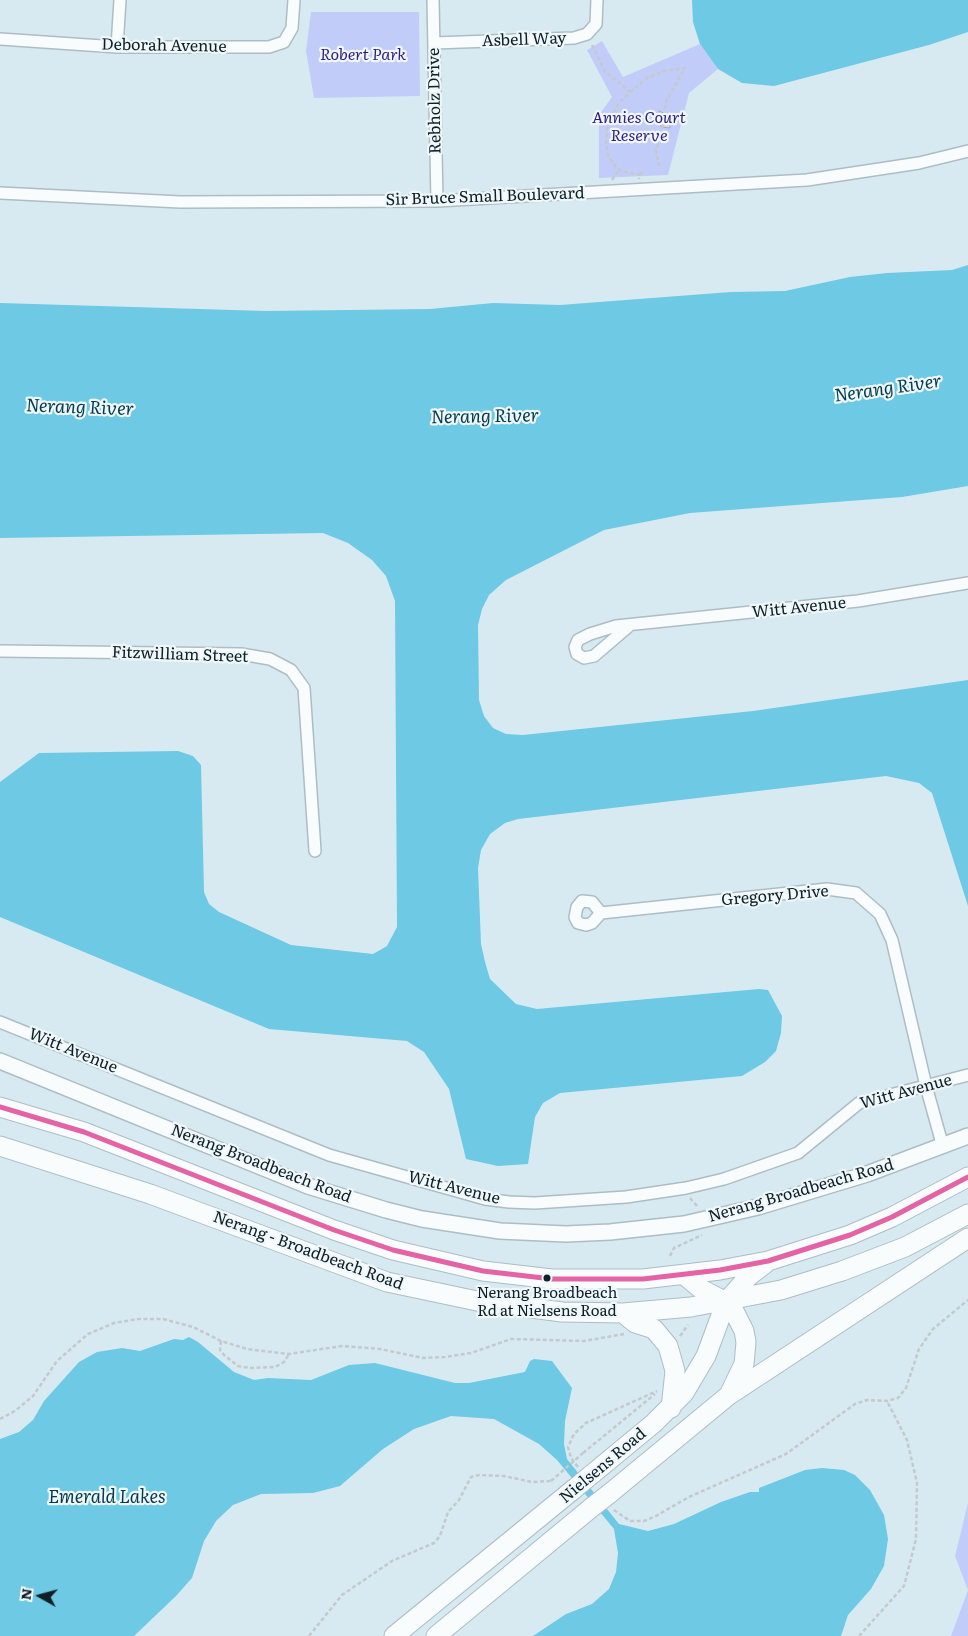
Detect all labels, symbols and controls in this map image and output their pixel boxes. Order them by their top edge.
street label: Asbell Way [481,29,567,51]
street label: Deborah Avenue [101,35,227,57]
park label: Robert Park [320,45,406,65]
street label: Rebholz Drive [424,48,446,154]
park label: Annies Court Reserve [592,108,686,146]
street label: Sir Bruce Small Boulevard [385,184,585,210]
water label: Nerang River [833,371,943,407]
water label: Nerang River [26,395,134,421]
water label: Nerang River [431,405,539,429]
street label: Witt Avenue [751,594,847,622]
street label: Fitzwilliam Street [111,643,249,667]
street label: Gregory Drive [721,882,829,910]
street label: Witt Avenue [26,1024,120,1078]
street label: Witt Avenue [858,1071,954,1113]
street label: Nerang Broadbeach Road [168,1121,354,1207]
street label: Nerang Broadbeach Road [706,1155,896,1227]
street label: Witt Avenue [406,1167,502,1209]
street label: Nerang - Broadbeach Road [210,1208,406,1294]
marker: Nerang Broadbeach Rd at Nielsens Road [542,1273,552,1283]
place label: Nerang Broadbeach Rd at Nielsens Road [477,1285,617,1320]
street label: Nielsens Road [556,1424,650,1508]
water label: Emerald Lakes [48,1487,166,1509]
north arrow [15,1571,65,1621]
text: N [14,1587,36,1601]

